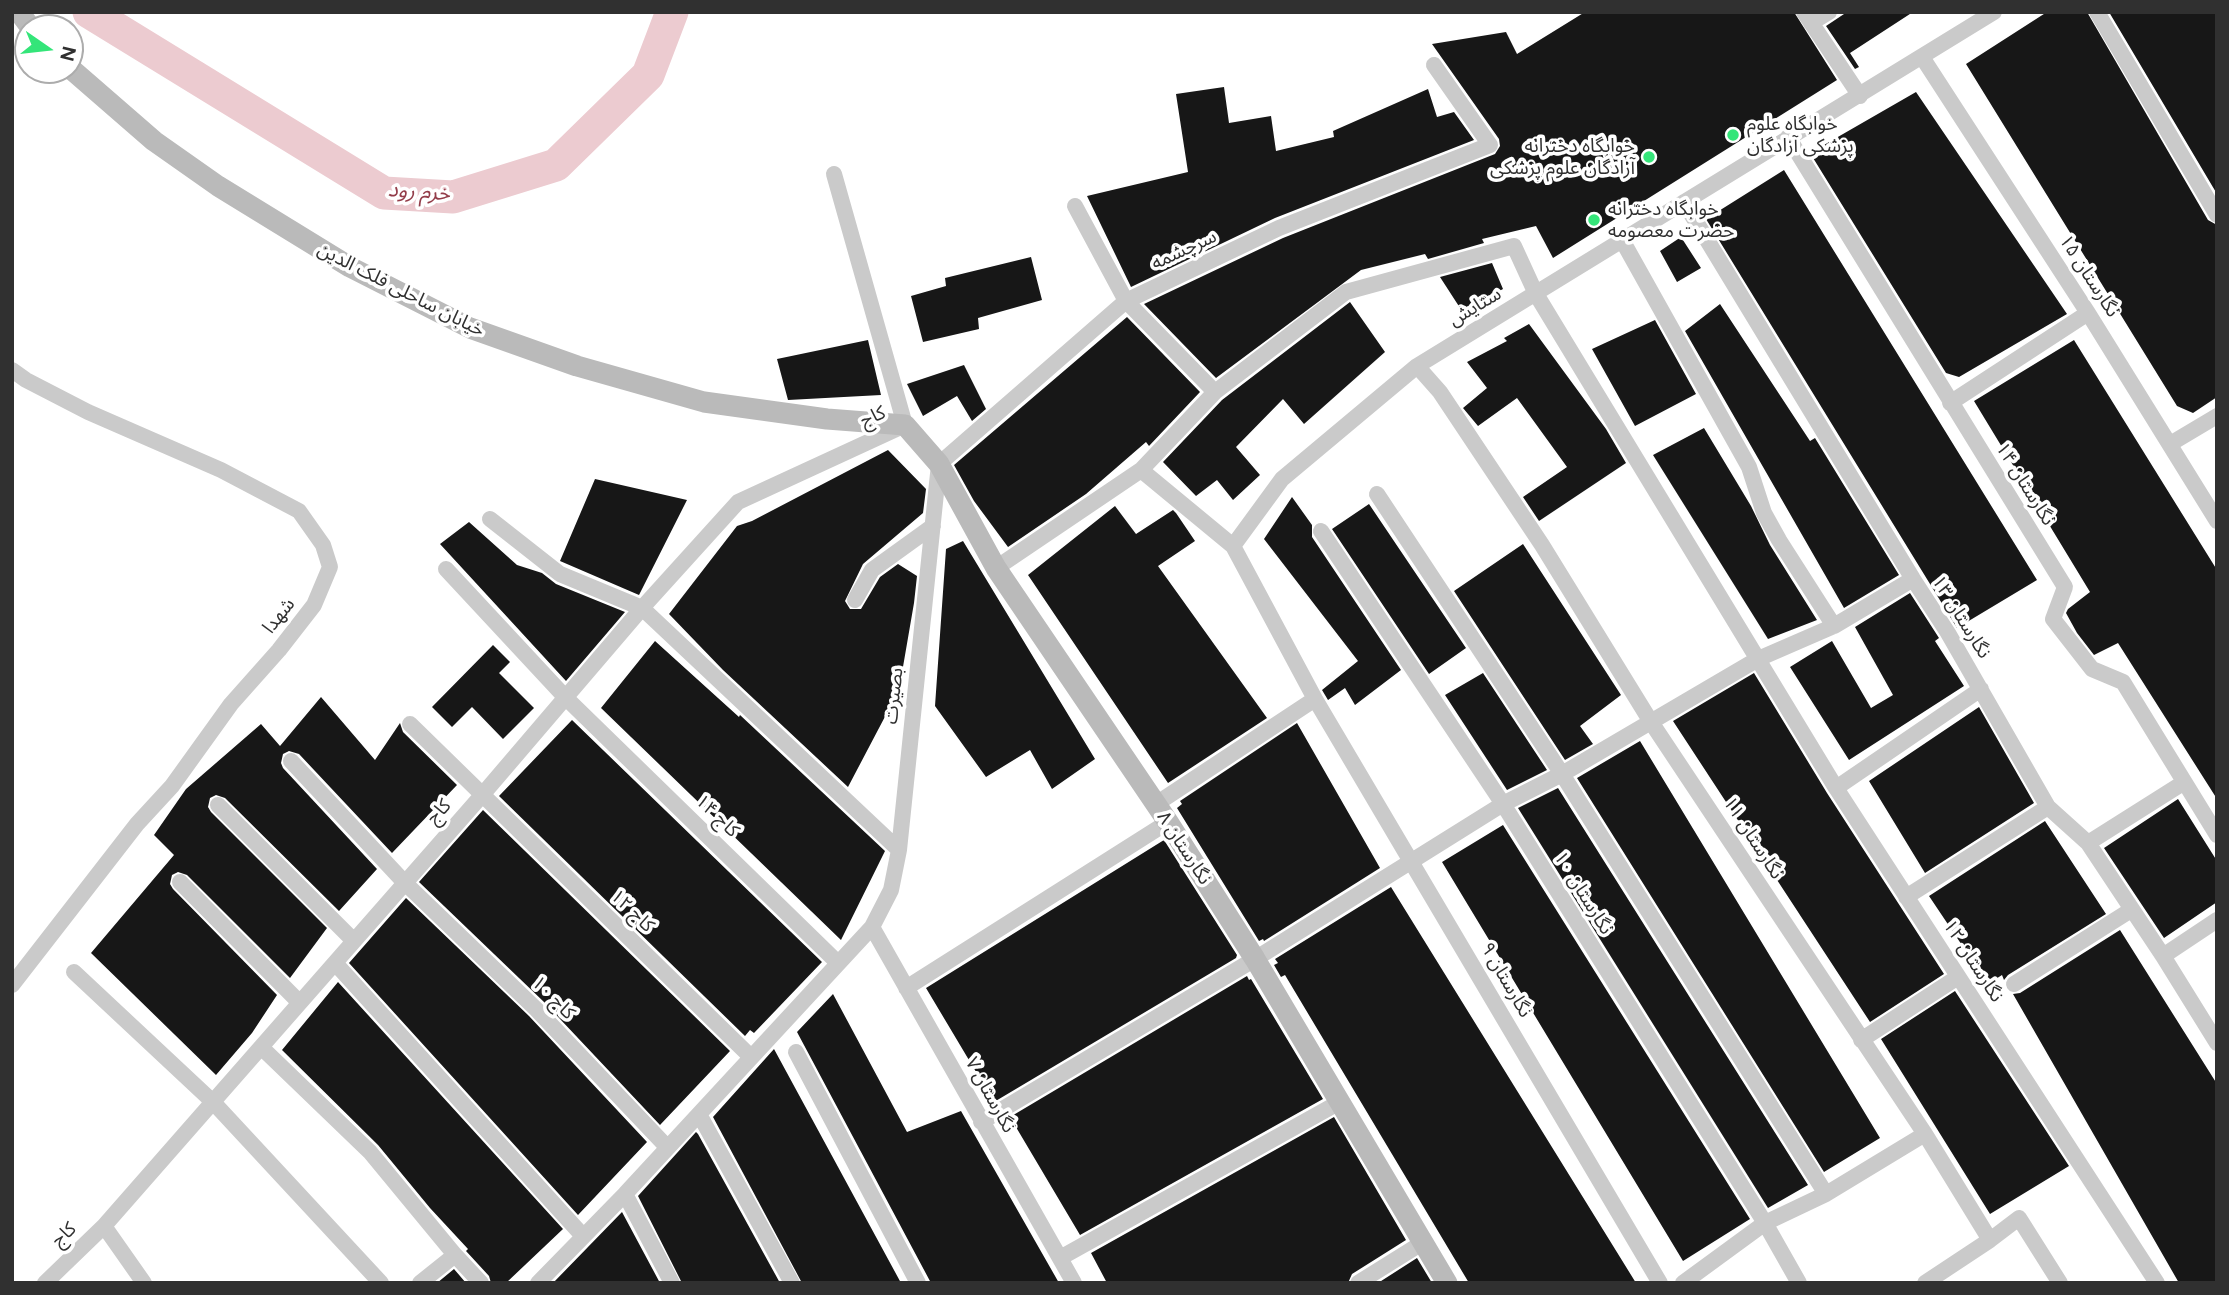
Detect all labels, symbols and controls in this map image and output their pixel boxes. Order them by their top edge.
north arrow [14,14,84,84]
text: N [55,44,81,64]
place label: خوابگاه علوم پزشکی آزادگان [1747,113,1854,157]
marker: خوابگاه علوم پزشکی آزادگان [1725,127,1741,143]
place label: خوابگاه دخترانه آزادگان علوم پزشکی [1490,135,1635,179]
marker: خوابگاه دخترانه آزادگان علوم پزشکی [1641,149,1657,165]
water label: خرم رود [387,177,451,207]
place label: خوابگاه دخترانه حضرت معصومه [1608,198,1734,242]
marker: خوابگاه دخترانه حضرت معصومه [1586,212,1602,228]
street label: سرچشمه [1148,225,1220,275]
street label: نگارستان ۱۵ [2054,231,2124,321]
street label: خیابان ساحلی فلک الدین [314,238,488,342]
street label: ستایش [1445,282,1505,332]
street label: کاج [857,401,889,433]
street label: نگارستان ۱۴ [1991,438,2059,530]
street label: نگارستان ۱۳ [1927,571,1995,663]
street label: شهدا [258,594,300,638]
street label: بصیرت [880,667,908,725]
street label: کاج ۱۴ [690,790,744,842]
street label: نگارستان ۱۱ [1718,793,1788,883]
street label: کاج [422,795,456,829]
street label: نگارستان ۸ [1152,807,1216,889]
street label: نگارستان ۱۰ [1549,847,1617,939]
street label: کاج ۱۲ [605,885,659,937]
street label: نگارستان ۱۲ [1938,916,2008,1006]
street label: نگارستان ۹ [1475,938,1537,1022]
street label: کاج ۱۰ [527,972,579,1024]
street label: نگارستان ۷ [960,1053,1020,1137]
street label: کاج [47,1218,81,1252]

